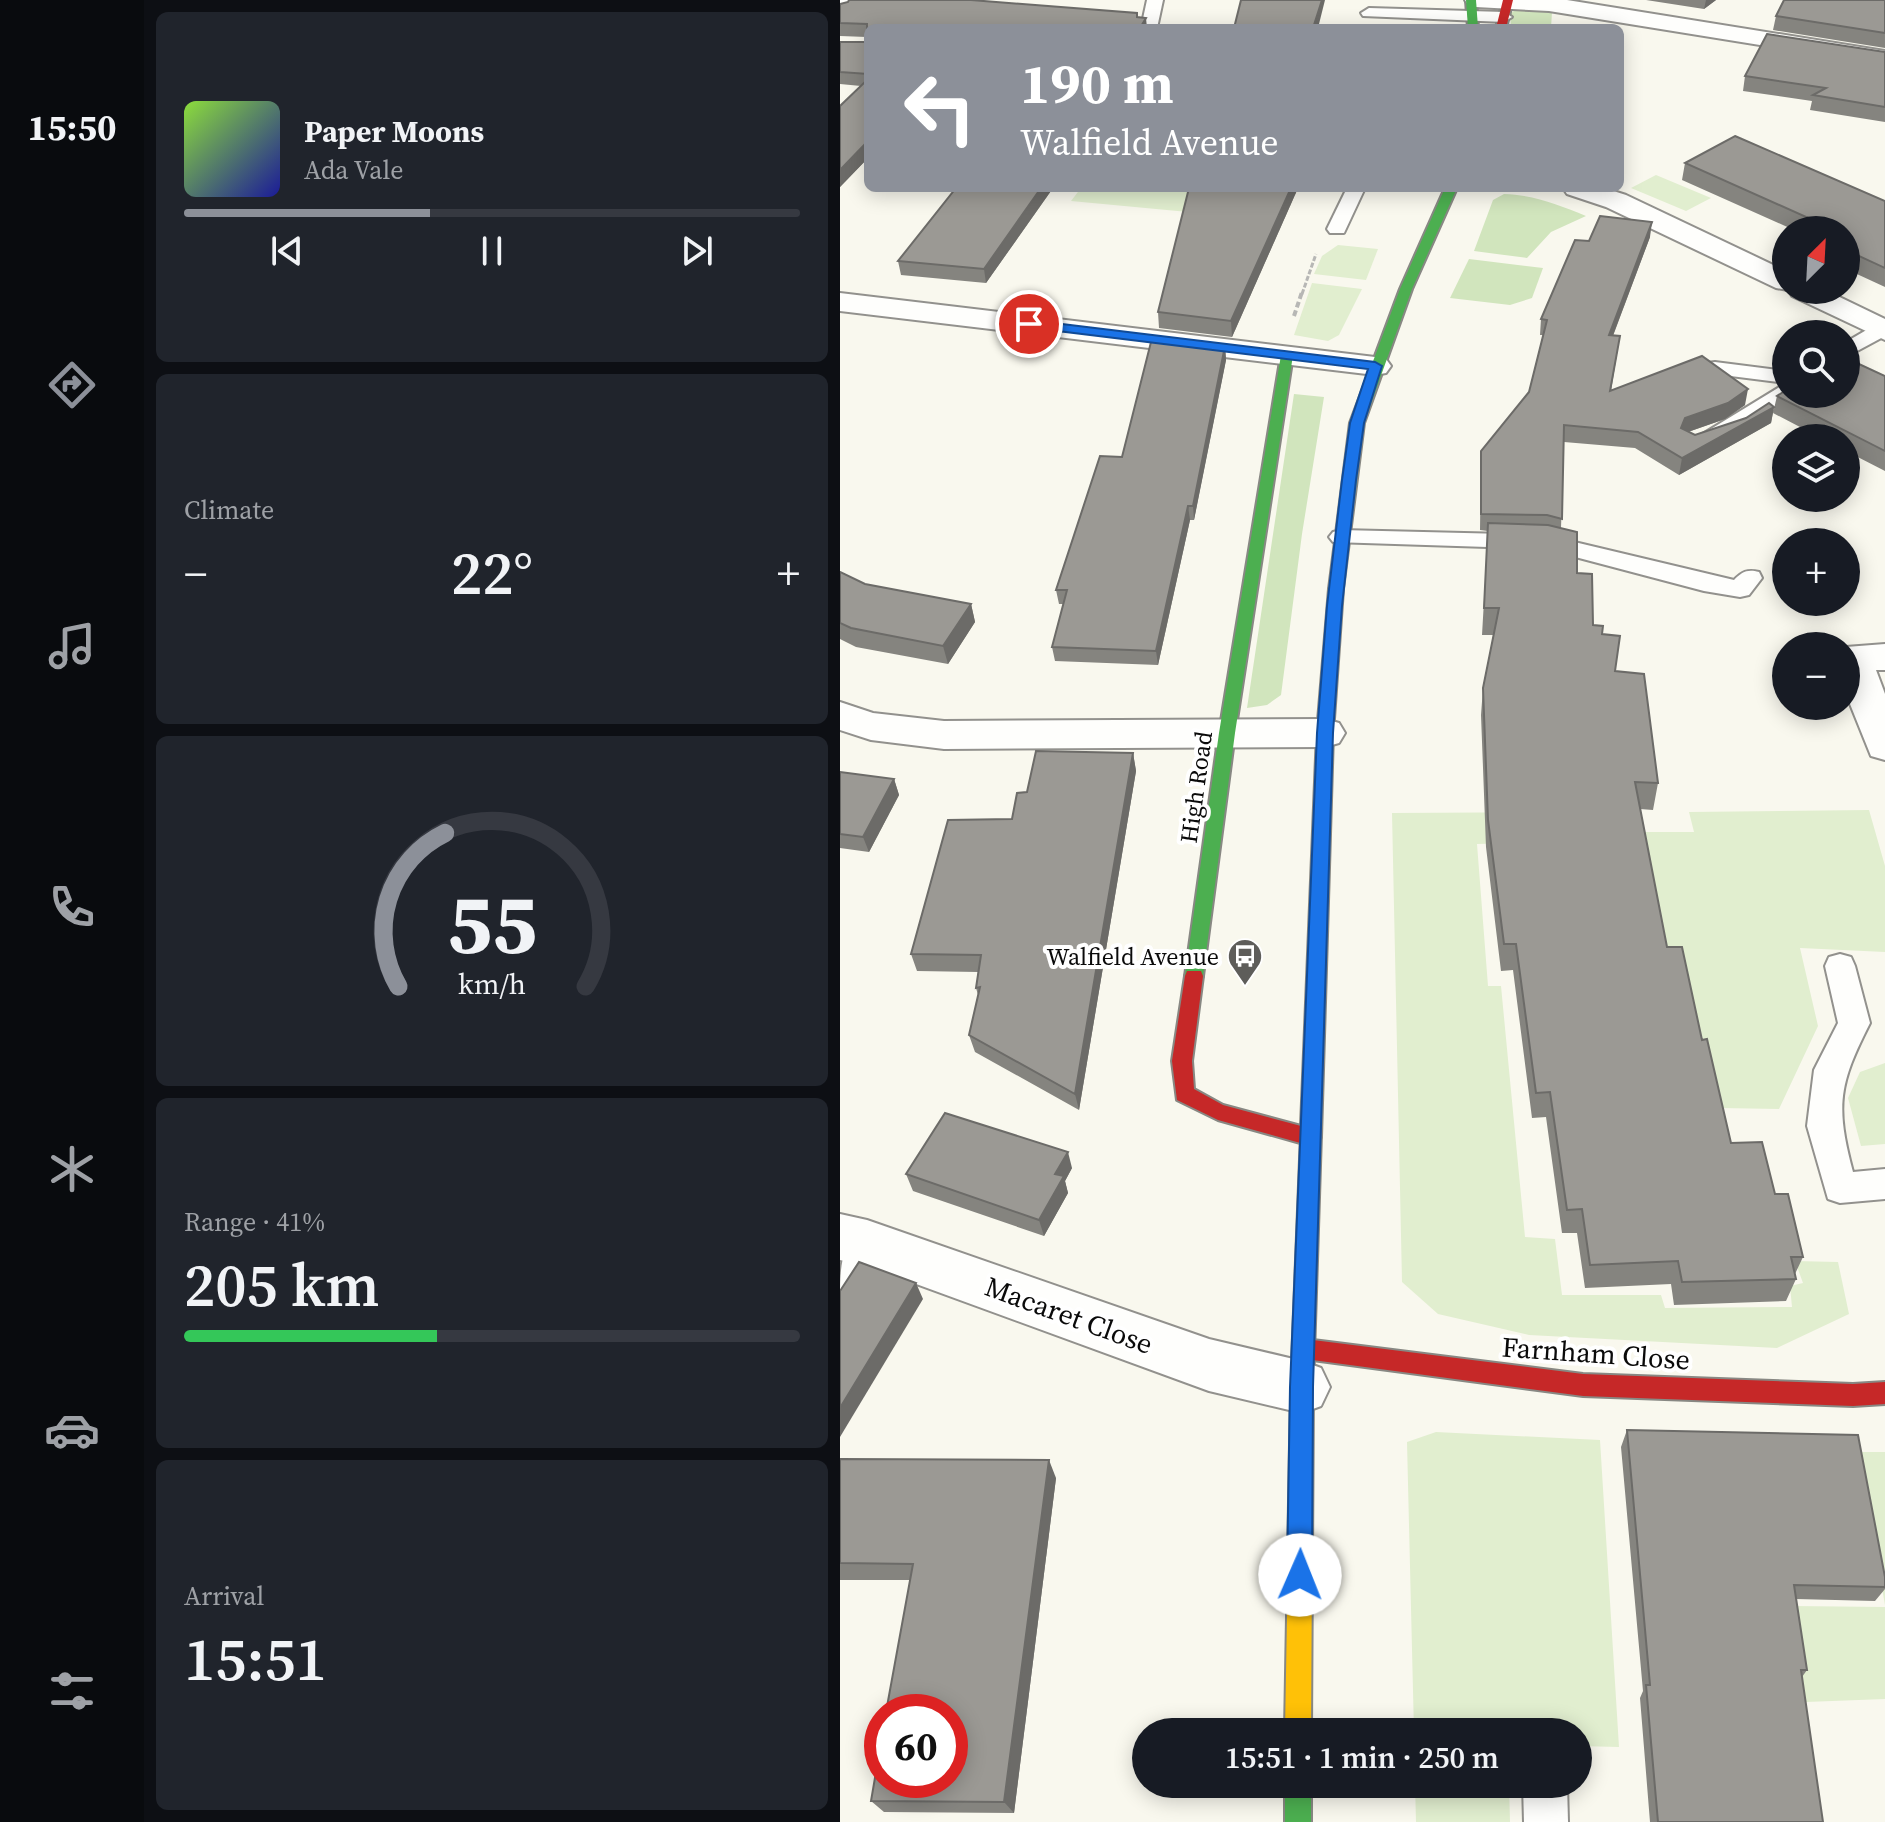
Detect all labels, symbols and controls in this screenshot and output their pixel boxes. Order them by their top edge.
text: 190 m [1020,45,1174,122]
icon: left [888,56,992,160]
text: 15:50 [28,103,116,152]
text: Paper Moons [304,111,484,152]
text: Walfield Avenue [1020,118,1279,167]
text: Ada Vale [304,152,403,188]
north arrow [1772,216,1860,304]
map controls [1772,216,1860,720]
icon: previous [265,229,309,273]
icon: pause [470,229,514,273]
icon: next [675,229,719,273]
pin [995,290,1063,358]
icon: arrive [1007,302,1051,346]
button: search [1772,320,1860,408]
icon: directions [44,357,100,413]
button: layers [1772,424,1860,512]
text: Climate [184,492,274,528]
button: + [1772,528,1860,616]
text: 22° [451,532,533,614]
text: − [184,543,207,604]
text: + [777,543,800,604]
icon: music [44,618,100,674]
button: − [1772,632,1860,720]
street label: High Road [1172,729,1220,845]
text: 55 [447,867,537,981]
icon: phone [44,879,100,935]
bus stop icon: Walfield Avenue [1226,937,1264,987]
place label: Walfield Avenue [1047,940,1219,973]
text: km/h [458,964,526,1004]
icon: climate [44,1141,100,1197]
text: Range · 41% [184,1204,325,1240]
text: 205 km [184,1244,380,1326]
street label: Macaret Close [980,1267,1158,1363]
street label: Farnham Close [1501,1327,1691,1379]
icon: car [44,1402,100,1458]
position arrow [1258,1533,1342,1617]
text: Arrival [184,1578,264,1614]
text: 15:51 [184,1618,327,1700]
icon: filters [44,1663,100,1719]
speed limit sign: 60 [864,1694,968,1798]
text: 15:51 · 1 min · 250 m [1225,1737,1499,1778]

